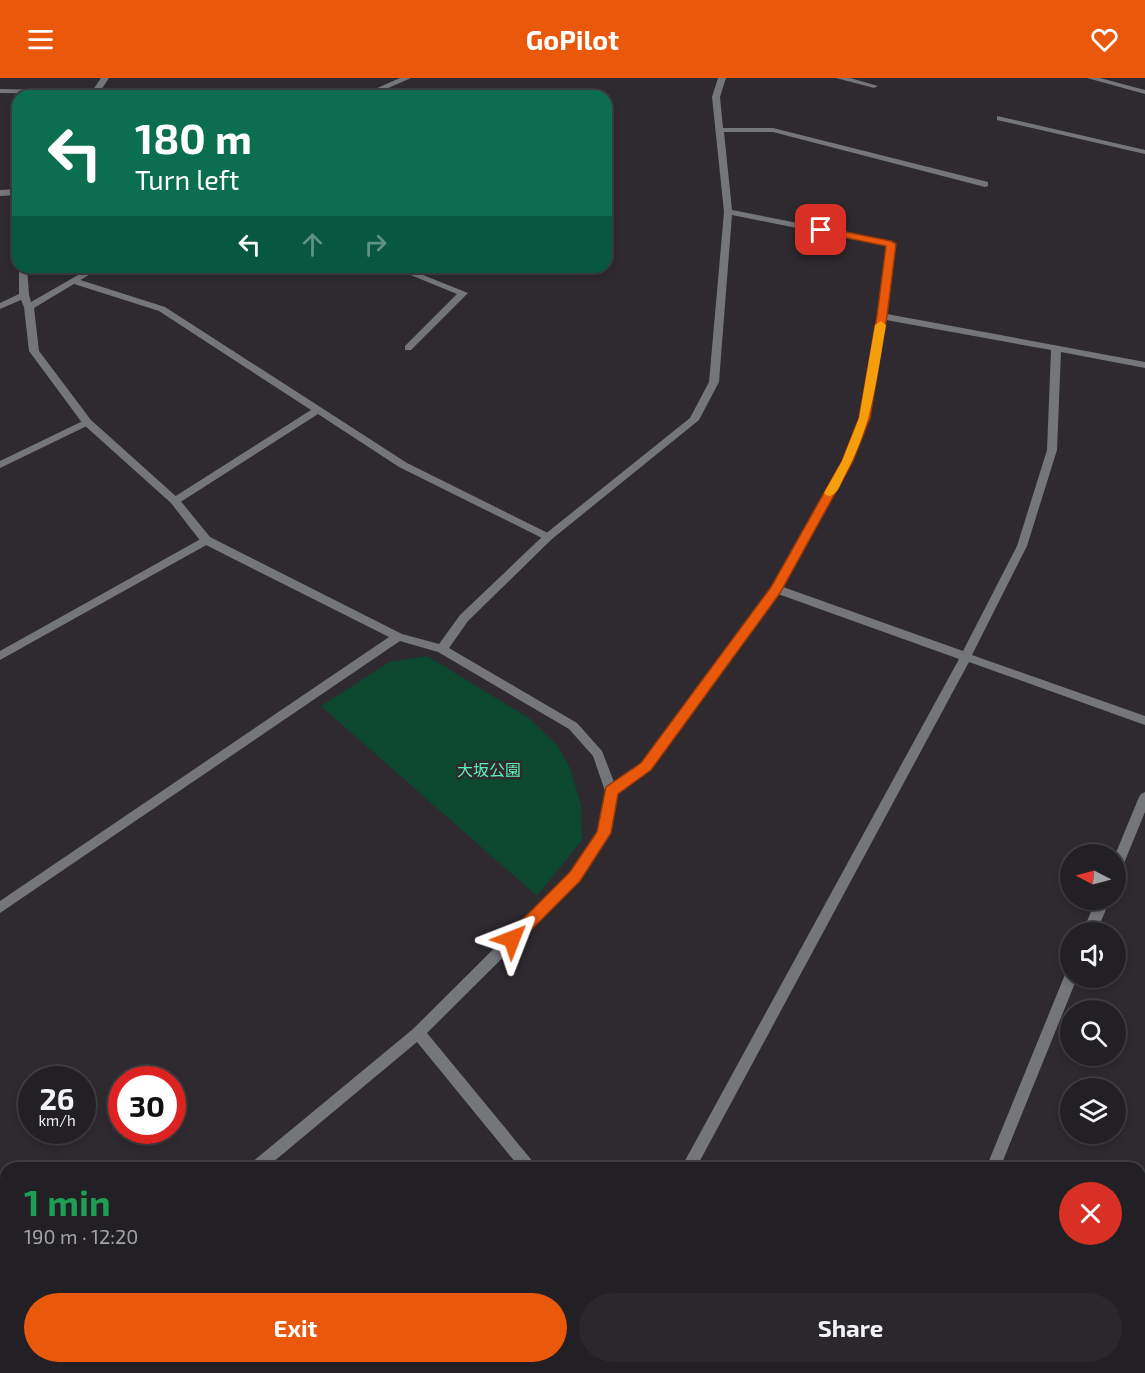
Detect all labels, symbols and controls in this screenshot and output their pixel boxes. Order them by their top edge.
icon: menu [24,23,57,56]
text: GoPilot [526,23,619,55]
icon: heart [1088,23,1121,56]
text: 180 m [135,112,252,162]
icon: left [36,114,114,192]
text: Turn left [135,163,239,195]
pin [795,204,846,255]
icon: arrive [804,213,837,246]
icon: left [233,228,266,261]
icon: ahead [296,228,329,261]
icon: right [359,228,392,261]
park label: 大坂公園 [457,760,521,779]
north arrow [1060,844,1126,910]
map controls [1060,844,1126,1144]
position arrow [480,907,544,971]
button: sound [1060,922,1126,988]
button: search [1060,1000,1126,1066]
speed limit sign: 30 [108,1066,186,1144]
button: layers [1060,1078,1126,1144]
text: 26 [39,1080,75,1116]
text: km/h [38,1111,76,1129]
text: 1 min [24,1180,111,1223]
button: close [1059,1182,1122,1245]
text: 190 m · 12:20 [24,1224,138,1248]
button: Exit [24,1293,567,1362]
button: Share [579,1293,1122,1362]

